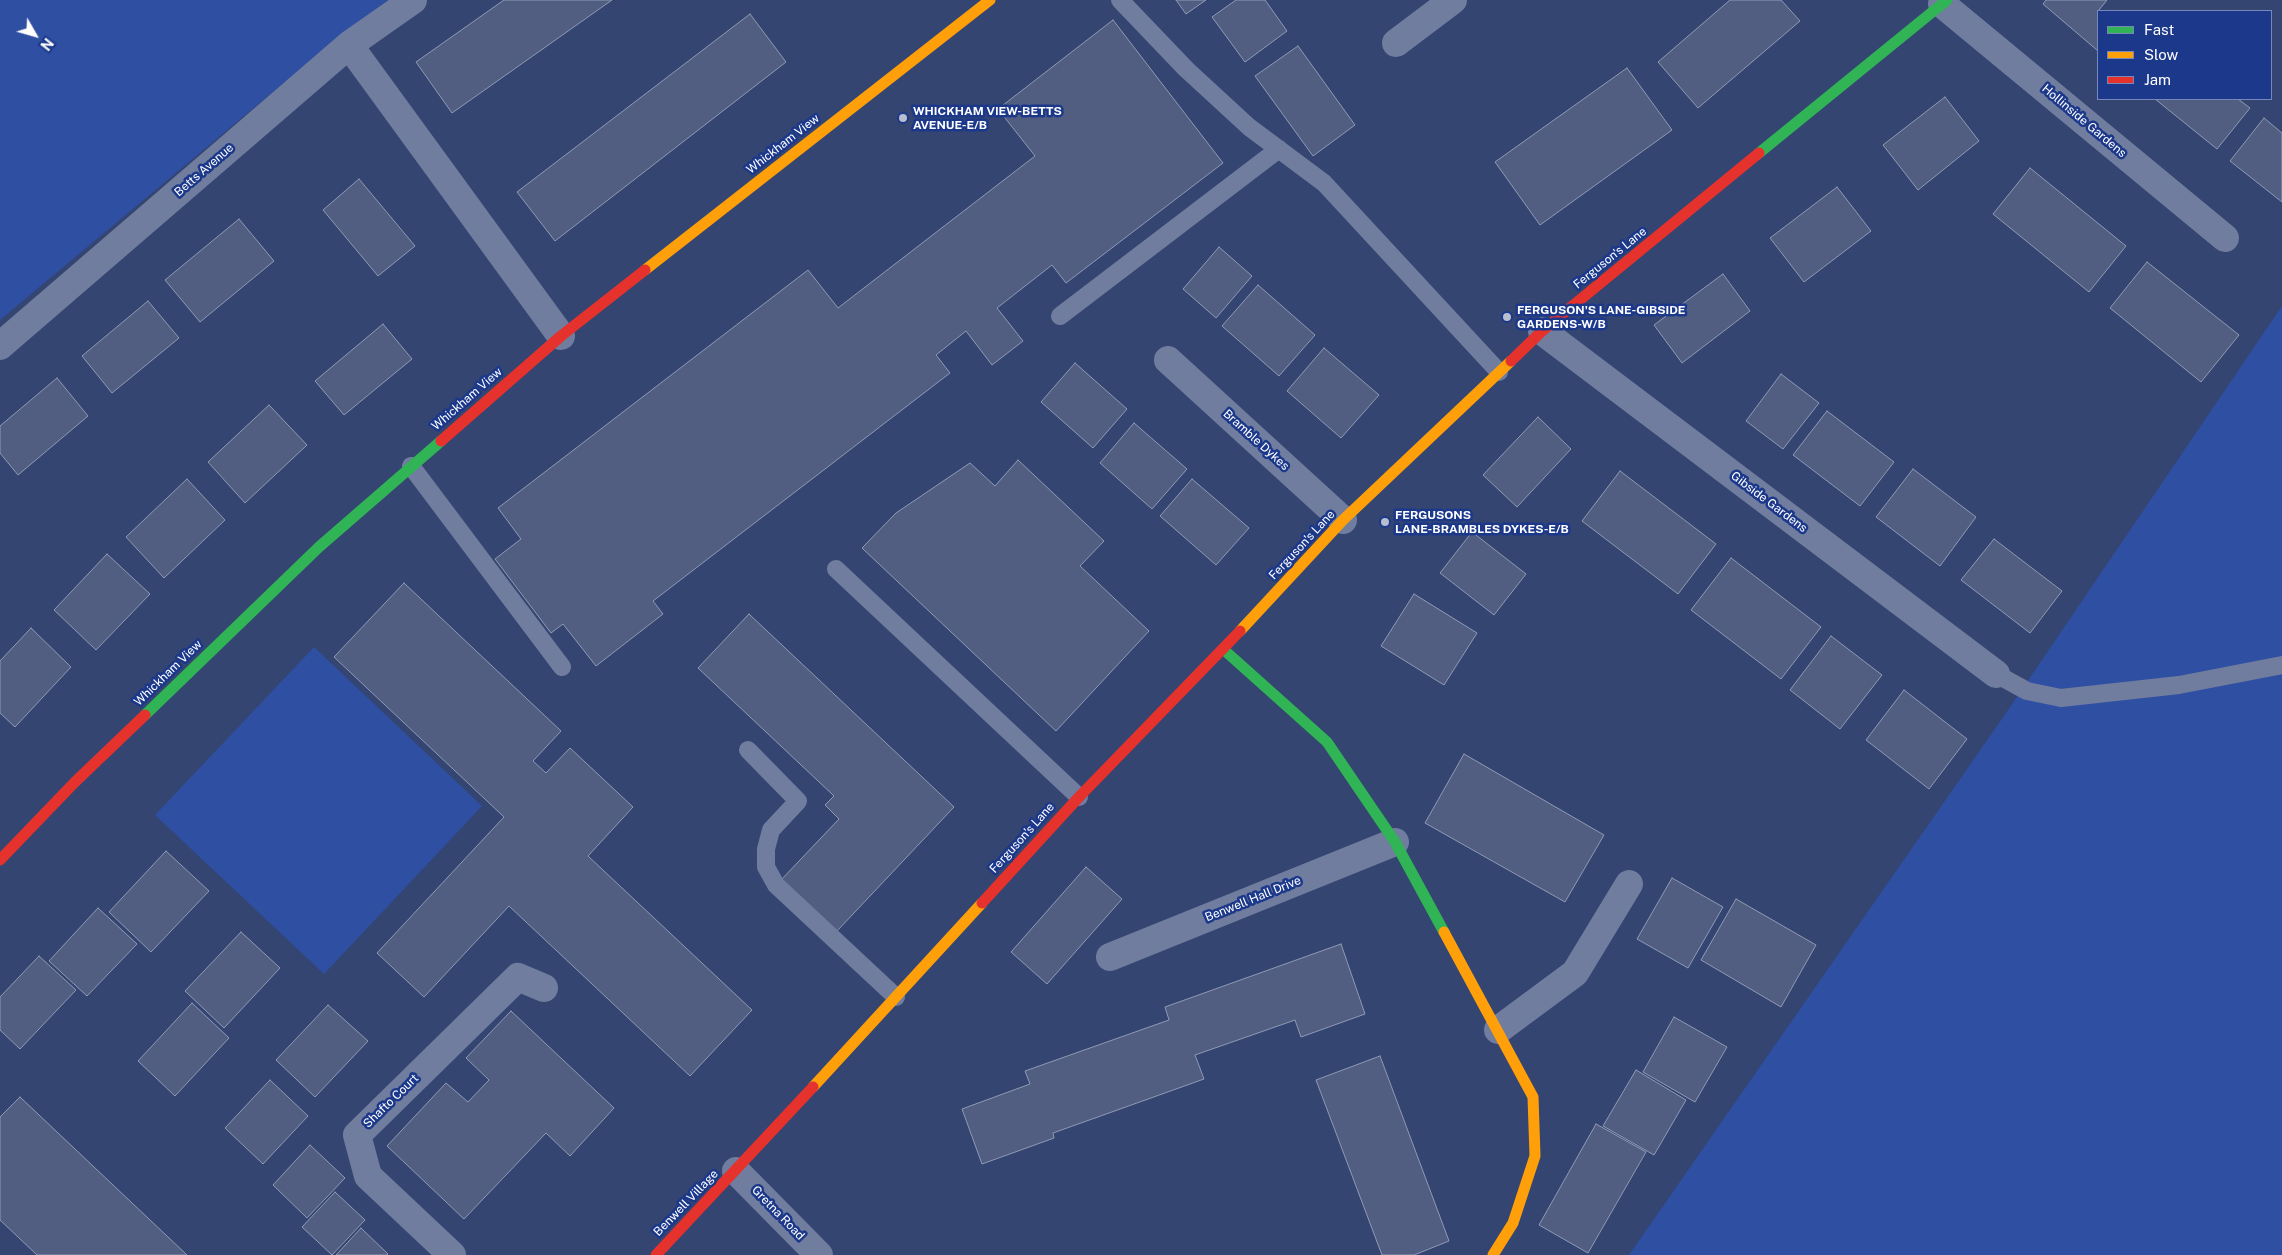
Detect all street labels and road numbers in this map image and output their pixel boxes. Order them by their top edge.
street label: Hollinside Gardens [2039,82,2129,160]
street label: Whickham View [744,111,822,177]
street label: Betts Avenue [172,140,236,200]
street label: Ferguson's Lane [1571,224,1649,292]
street label: Whickham View [429,365,505,433]
street label: Bramble Dykes [1220,407,1292,473]
street label: Gibside Gardens [1728,469,1810,535]
street label: Ferguson's Lane [1266,507,1338,583]
street label: Whickham View [131,637,205,709]
street label: Ferguson's Lane [987,800,1057,876]
street label: Benwell Hall Drive [1203,873,1303,925]
street label: Shafto Court [360,1071,422,1131]
street label: Benwell Village [651,1167,721,1239]
street label: Gretna Road [749,1183,807,1243]

